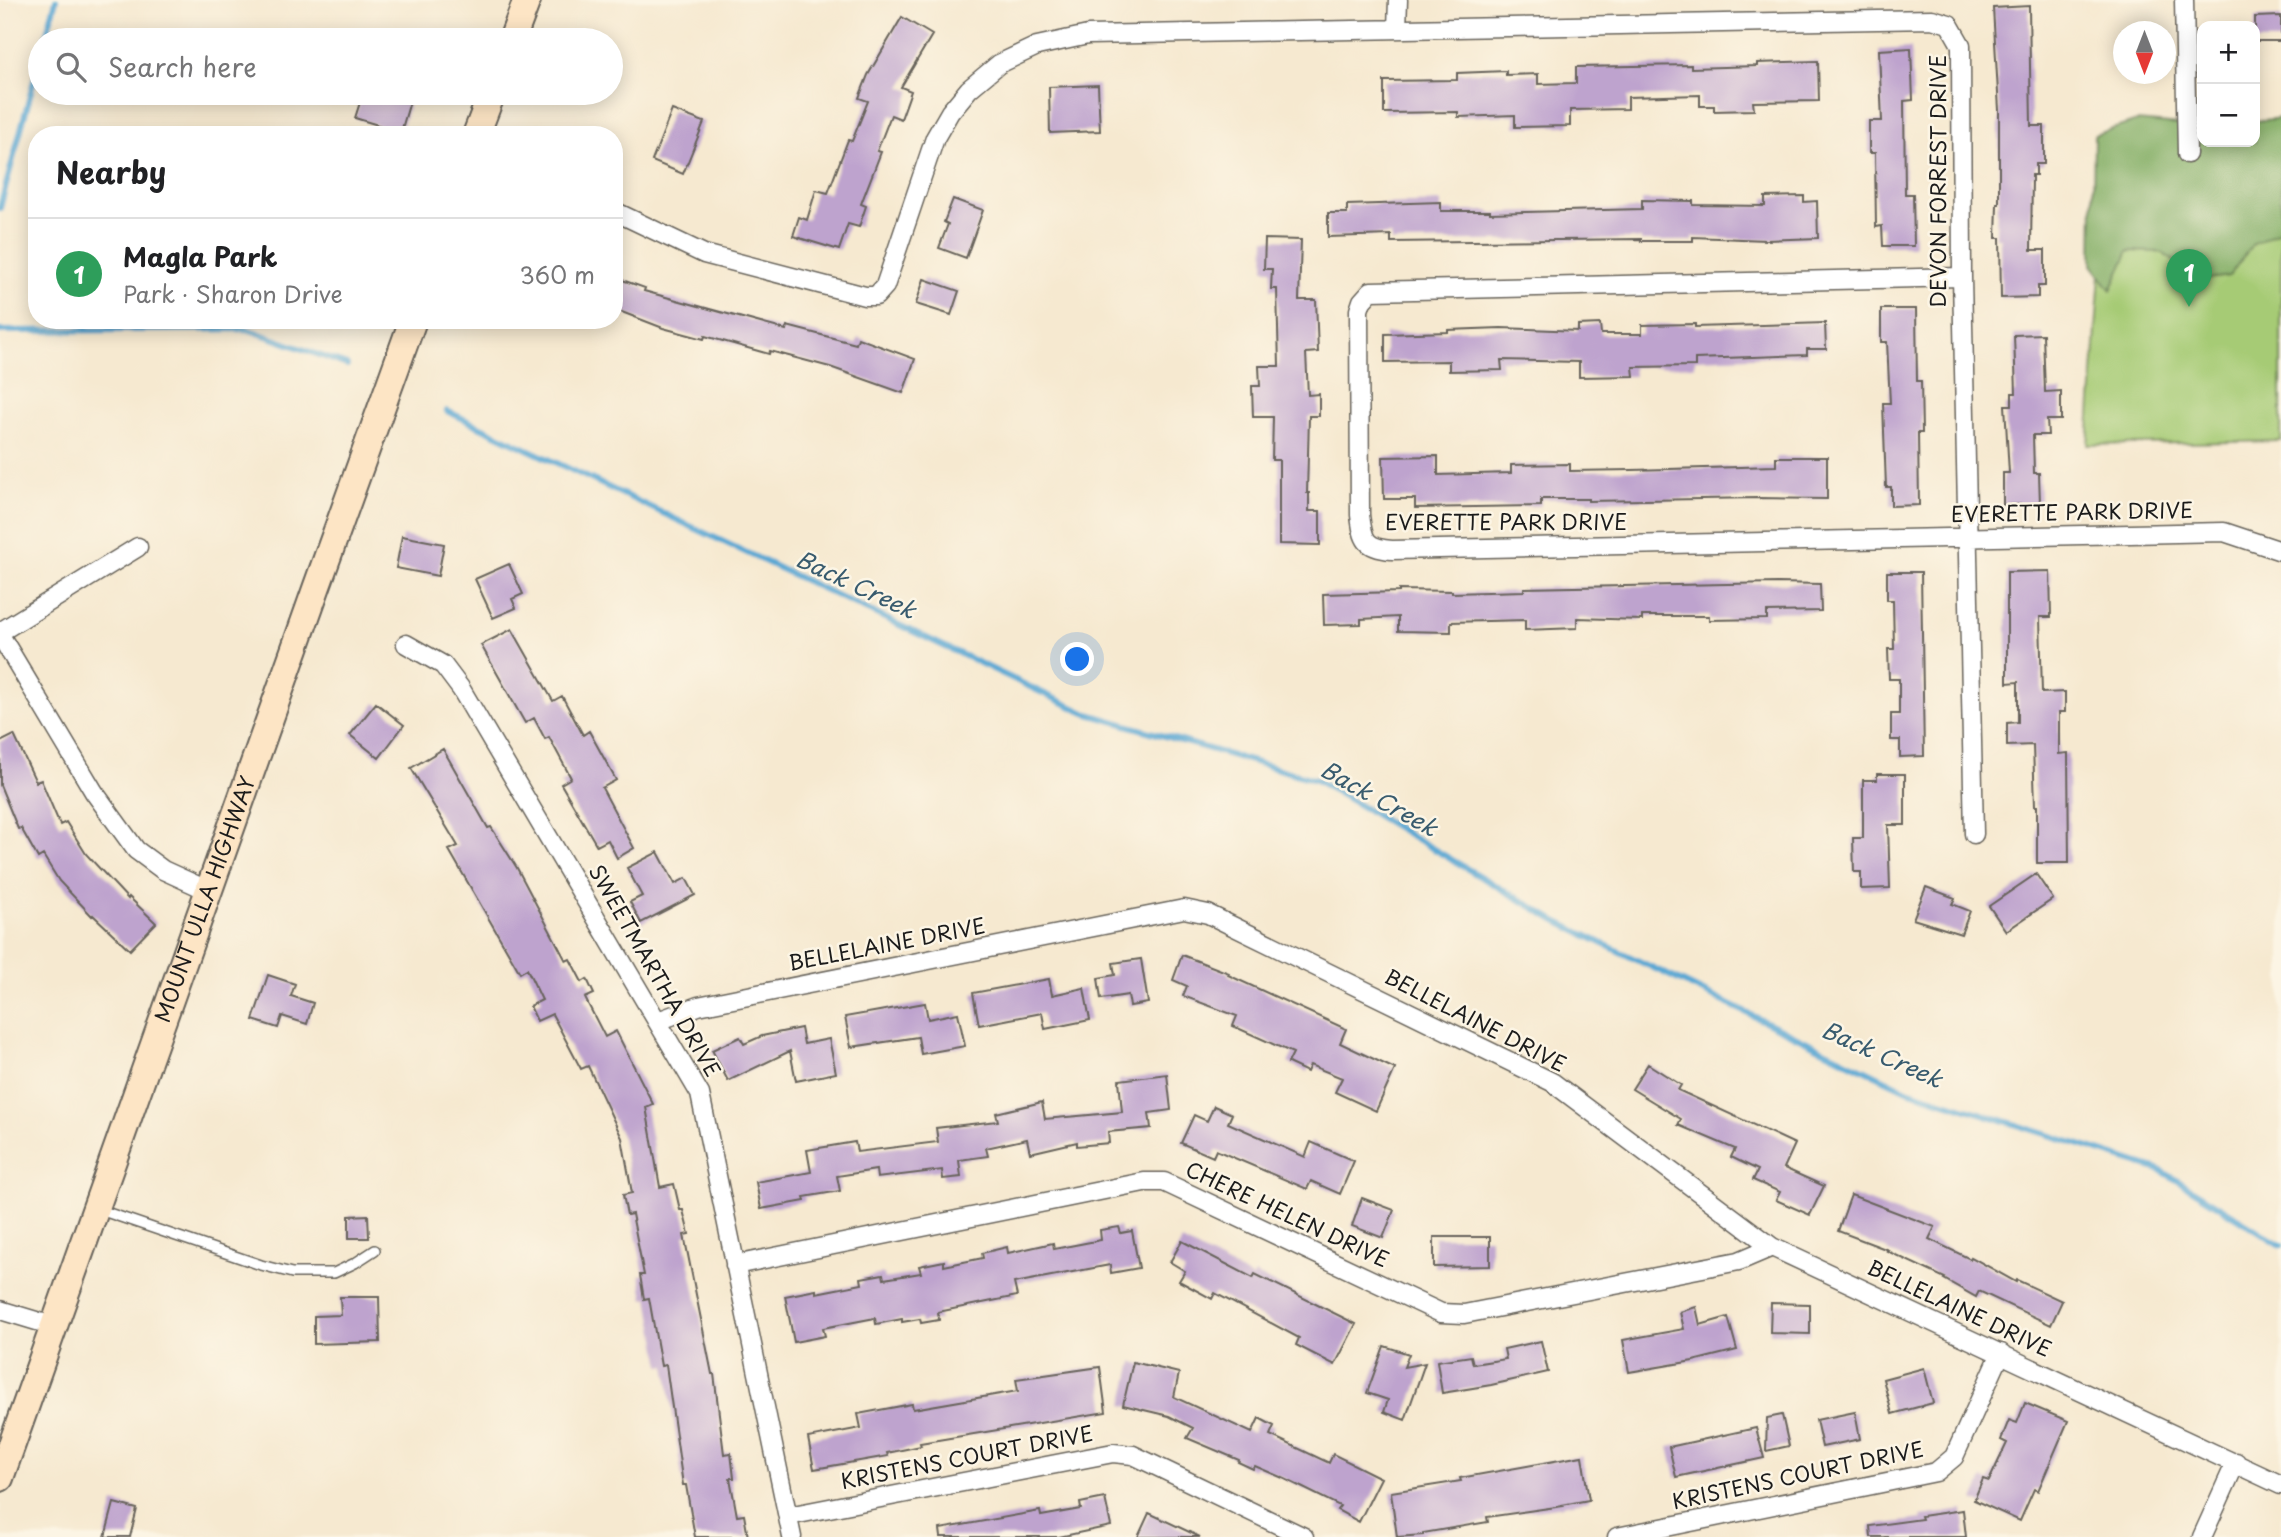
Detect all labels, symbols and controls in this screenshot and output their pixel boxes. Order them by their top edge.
north arrow [2113,21,2176,84]
map controls [2197,21,2260,147]
button: + [2197,21,2260,84]
search box [28,28,623,105]
text: Search here [108,47,257,86]
icon: search [52,48,90,86]
street label: DEVON FORREST DRIVE [1921,55,1953,307]
button: − [2197,84,2260,147]
text: Nearby [56,149,166,194]
text: Magla Park [123,237,278,276]
pin: 1 [2166,249,2212,307]
text: 1 [74,257,85,292]
text: 360 m [520,257,595,292]
text: Park · Sharon Drive [123,276,343,311]
street label: EVERETTE PARK DRIVE [1951,493,2193,529]
street label: EVERETTE PARK DRIVE [1385,505,1627,537]
water label: Back Creek [791,541,923,627]
your location [1060,642,1094,676]
water label: Back Creek [1315,751,1445,845]
street label: MOUNT ULLA HIGHWAY [145,771,262,1026]
street label: SWEETMARTHA DRIVE [582,858,730,1082]
street label: BELLELAINE DRIVE [785,908,988,978]
street label: BELLELAINE DRIVE [1380,960,1572,1079]
water label: Back Creek [1817,1011,1949,1096]
street label: CHERE HELEN DRIVE [1181,1152,1395,1274]
street label: BELLELAINE DRIVE [1862,1250,2057,1364]
street label: KRISTENS COURT DRIVE [838,1416,1095,1496]
street label: KRISTENS COURT DRIVE [1669,1432,1926,1516]

